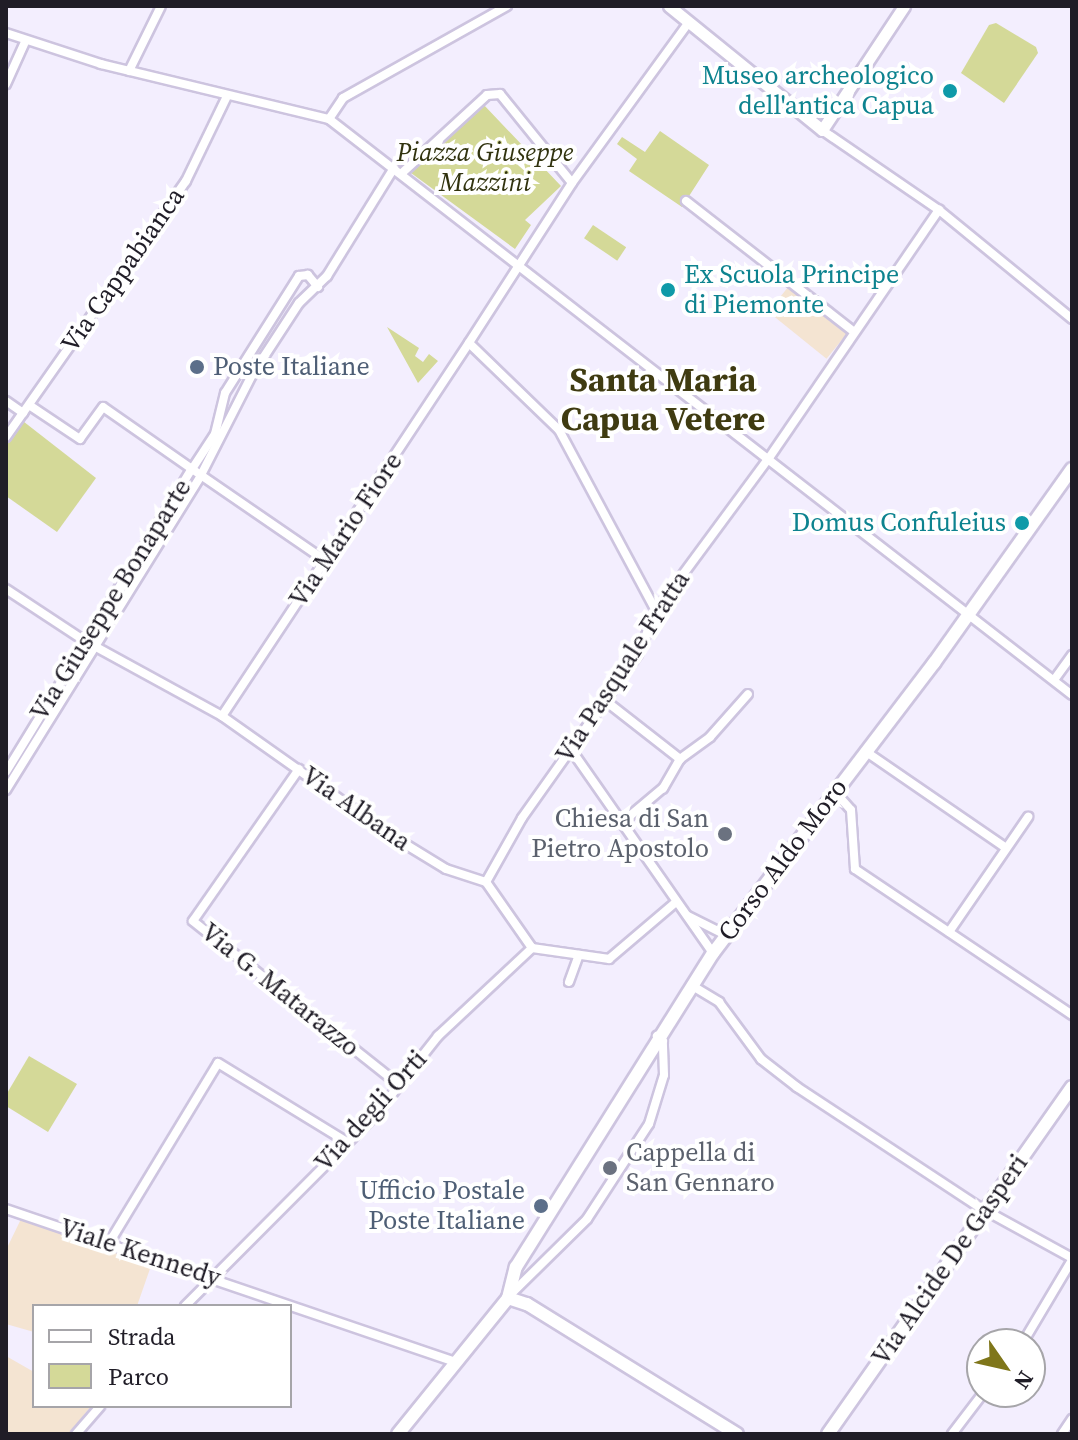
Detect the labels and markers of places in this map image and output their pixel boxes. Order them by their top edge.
place label: Museo archeologico dell'antica Capua [702,60,934,122]
marker: Museo archeologico dell'antica Capua [941,82,959,100]
place label: Ex Scuola Principe di Piemonte [684,259,899,320]
marker: Ex Scuola Principe di Piemonte [659,281,677,299]
place label: Poste Italiane [213,351,370,383]
marker: Poste Italiane [188,358,206,376]
place label: Domus Confuleius [792,507,1006,539]
marker: Domus Confuleius [1013,514,1031,532]
place label: Chiesa di San Pietro Apostolo [531,803,709,864]
marker: Chiesa di San Pietro Apostolo [716,825,734,843]
place label: Cappella di San Gennaro [626,1137,775,1198]
marker: Cappella di San Gennaro [601,1159,619,1177]
place label: Ufficio Postale Poste Italiane [359,1175,525,1236]
marker: Ufficio Postale Poste Italiane [532,1197,550,1215]

